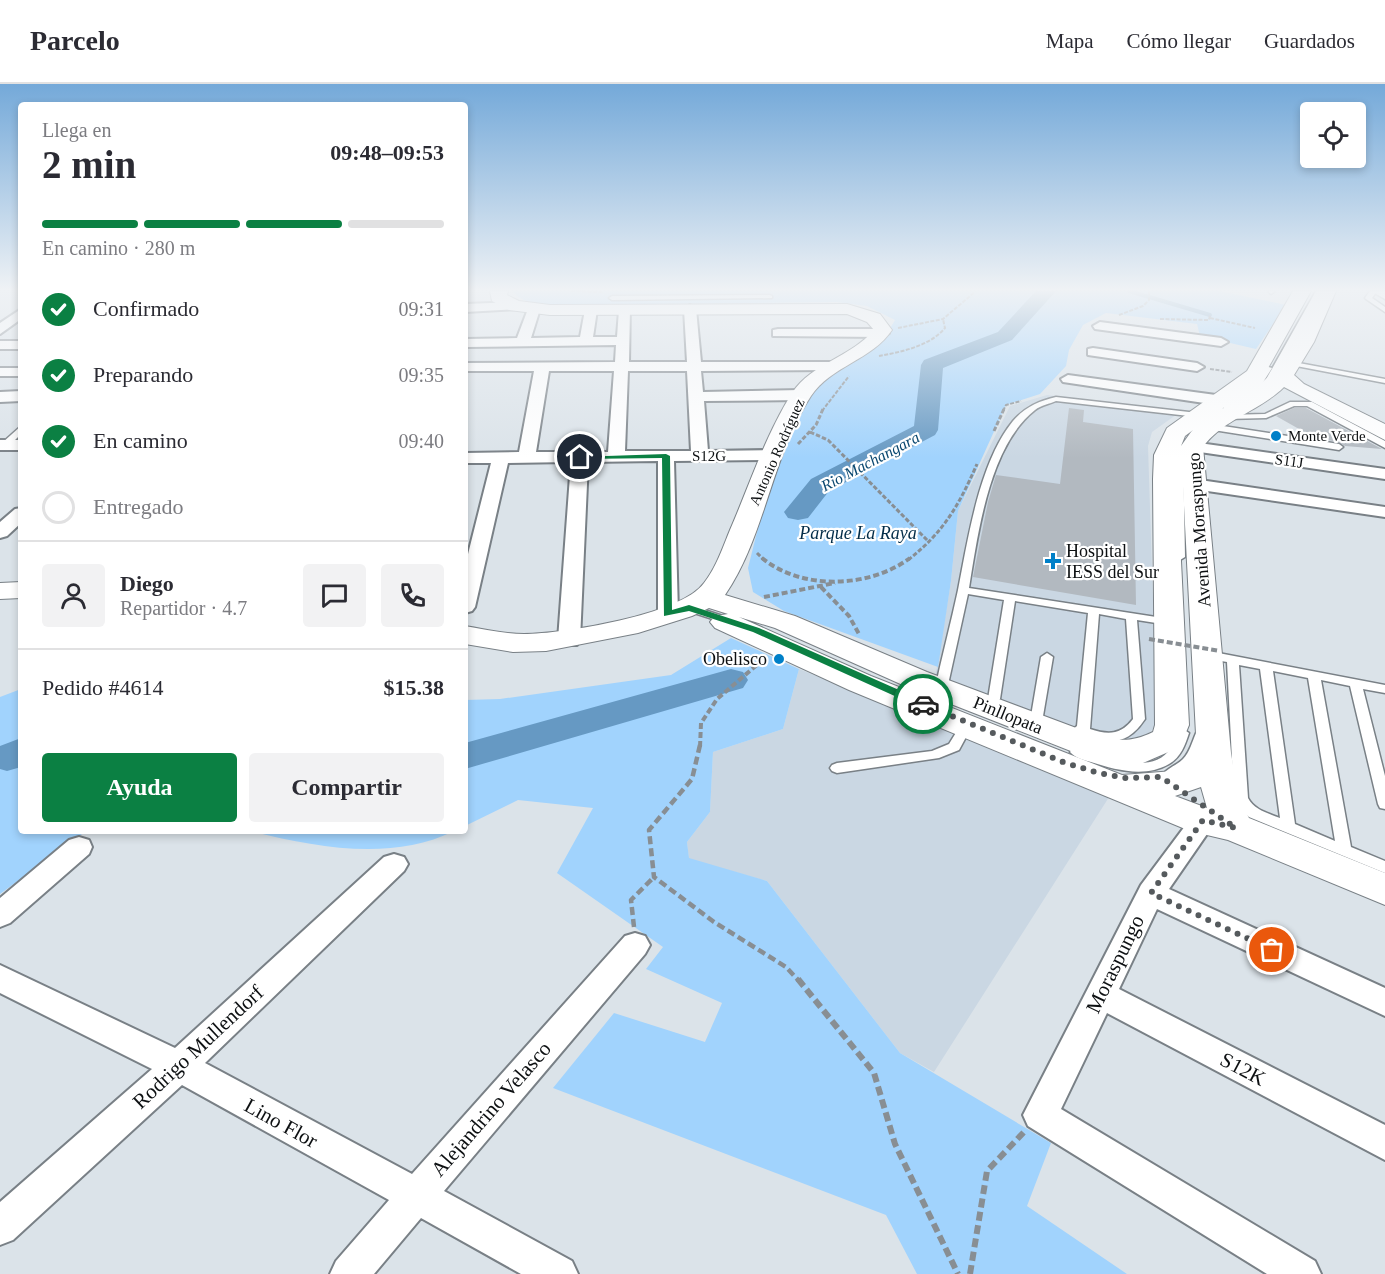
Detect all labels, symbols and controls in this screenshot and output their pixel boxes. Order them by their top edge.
text: Parcelo [30,25,120,56]
text: Mapa [1046,29,1094,53]
text: Cómo llegar [1127,29,1231,53]
text: Guardados [1264,29,1355,53]
map controls [1300,102,1366,168]
button: locate [1300,102,1366,168]
text: Llega en [42,119,111,141]
text: 09:48–09:53 [330,140,444,165]
text: 2 min [42,143,136,186]
text: En camino · 280 m [42,237,195,259]
icon: check [42,293,75,326]
text: Confirmado [93,296,199,321]
text: 09:31 [398,298,444,320]
icon: check [42,359,75,392]
text: Preparando [93,362,193,387]
text: 09:35 [398,364,444,386]
street label: Antonio Rodríguez [746,396,808,508]
icon: check [42,425,75,458]
text: En camino [93,428,188,453]
water label: Rio Machangara [817,428,923,496]
place label: Monte Verde [1288,428,1366,444]
marker: Monte Verde [1269,429,1283,443]
text: 09:40 [398,430,444,452]
pin [554,431,605,482]
icon: home [563,440,596,473]
street label: S12G [692,448,726,464]
street label: S11J [1274,451,1304,471]
street label: Avenida Moraspungo [1184,452,1214,608]
text: Entregado [93,494,183,519]
park label: Parque La Raya [798,523,917,543]
place label: Hospital IESS del Sur [1066,541,1159,582]
marker: Hospital IESS del Sur [1044,552,1062,570]
button: person [42,564,105,627]
button: chat [303,564,366,627]
button: phone [381,564,444,627]
text: Diego [120,571,174,596]
text: Repartidor · 4.7 [120,597,247,619]
place label: Obelisco [703,649,767,669]
marker: Obelisco [772,652,786,666]
courier [893,674,953,734]
text: Pedido #4614 [42,675,164,700]
text: $15.38 [384,675,444,700]
icon: car [907,688,940,721]
street label: Pinllopata [970,692,1046,738]
button: Ayuda [42,753,237,822]
button: Compartir [249,753,444,822]
street label: Moraspungo [1081,911,1149,1017]
pin [1246,924,1297,975]
icon: bag [1255,933,1288,966]
street label: Rodrigo Mullendorf [128,980,268,1114]
street label: Alejandrino Velasco [426,1037,556,1181]
street label: S12K [1216,1047,1270,1091]
street label: Lino Flor [240,1093,322,1153]

